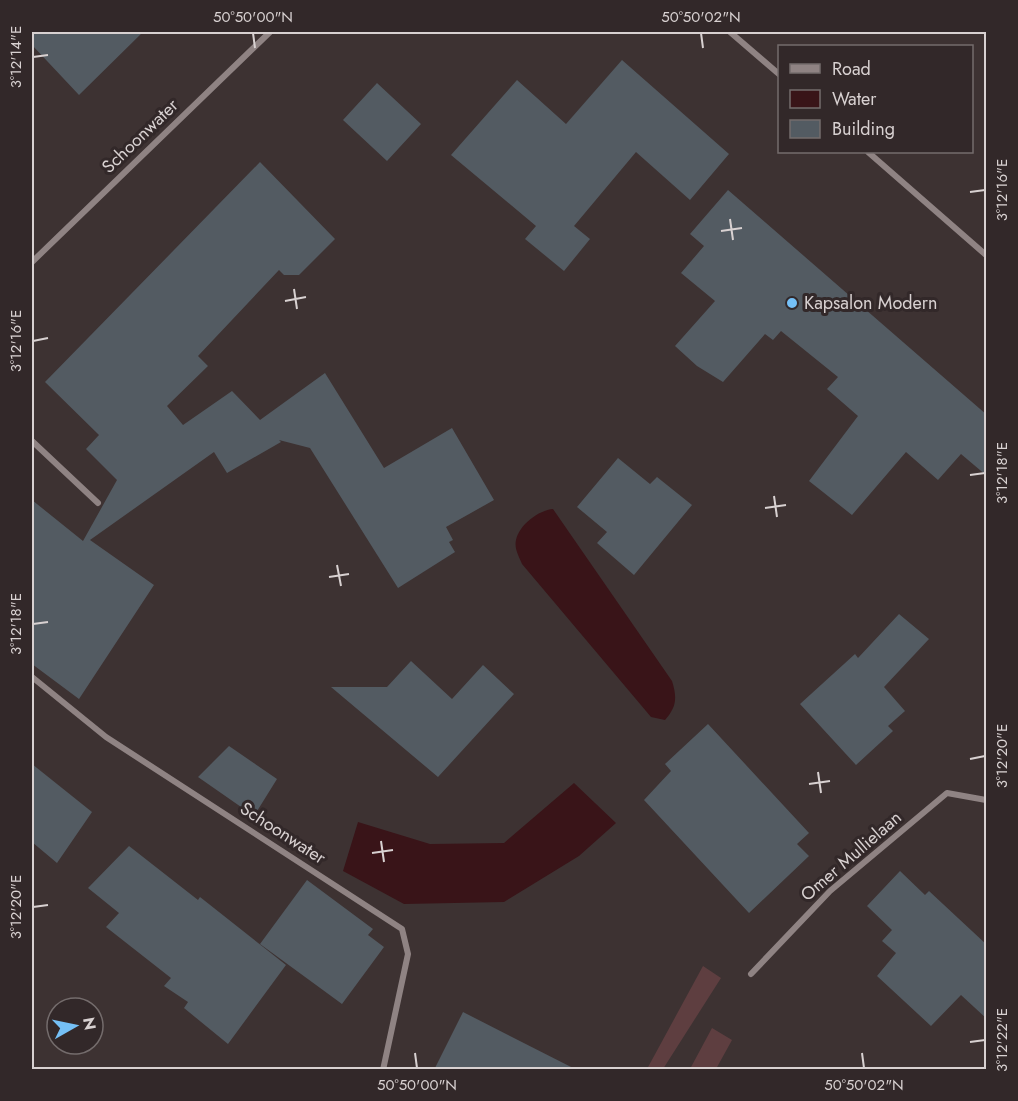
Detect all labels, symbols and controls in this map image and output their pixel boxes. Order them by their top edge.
text: 50°50'00"N [213,6,293,28]
text: 50°50'02"N [661,6,741,28]
text: 3°12'14"E [5,26,27,88]
legend [778,45,973,153]
text: Road [832,56,871,82]
text: Water [832,86,877,112]
street label: Schoonwater [96,92,185,179]
text: Building [832,116,895,142]
text: 3°12'16"E [991,159,1013,221]
place label: Kapsalon Modern [804,290,937,316]
marker: Kapsalon Modern [785,296,799,310]
text: 3°12'16"E [5,310,27,372]
text: 3°12'18"E [991,442,1013,504]
text: 3°12'18"E [5,593,27,655]
text: 3°12'20"E [991,724,1013,788]
street label: Schoonwater [235,796,332,871]
street label: Omer Mullielaan [795,805,907,907]
text: 3°12'20"E [5,875,27,939]
north arrow [45,996,105,1056]
text: 3°12'22"E [991,1008,1013,1072]
text: N [77,1016,102,1032]
text: 50°50'00"N [377,1074,457,1096]
text: 50°50'02"N [824,1074,904,1096]

